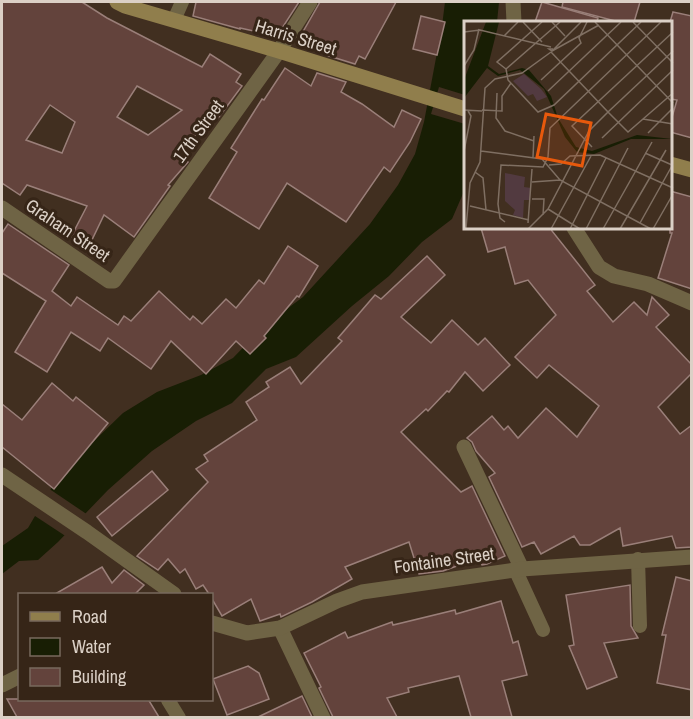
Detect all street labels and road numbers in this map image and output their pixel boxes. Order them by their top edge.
street label: Harris Street [252,13,340,61]
street label: 17th Street [167,94,229,168]
street label: Graham Street [21,193,115,267]
street label: Fontaine Street [392,541,496,579]

